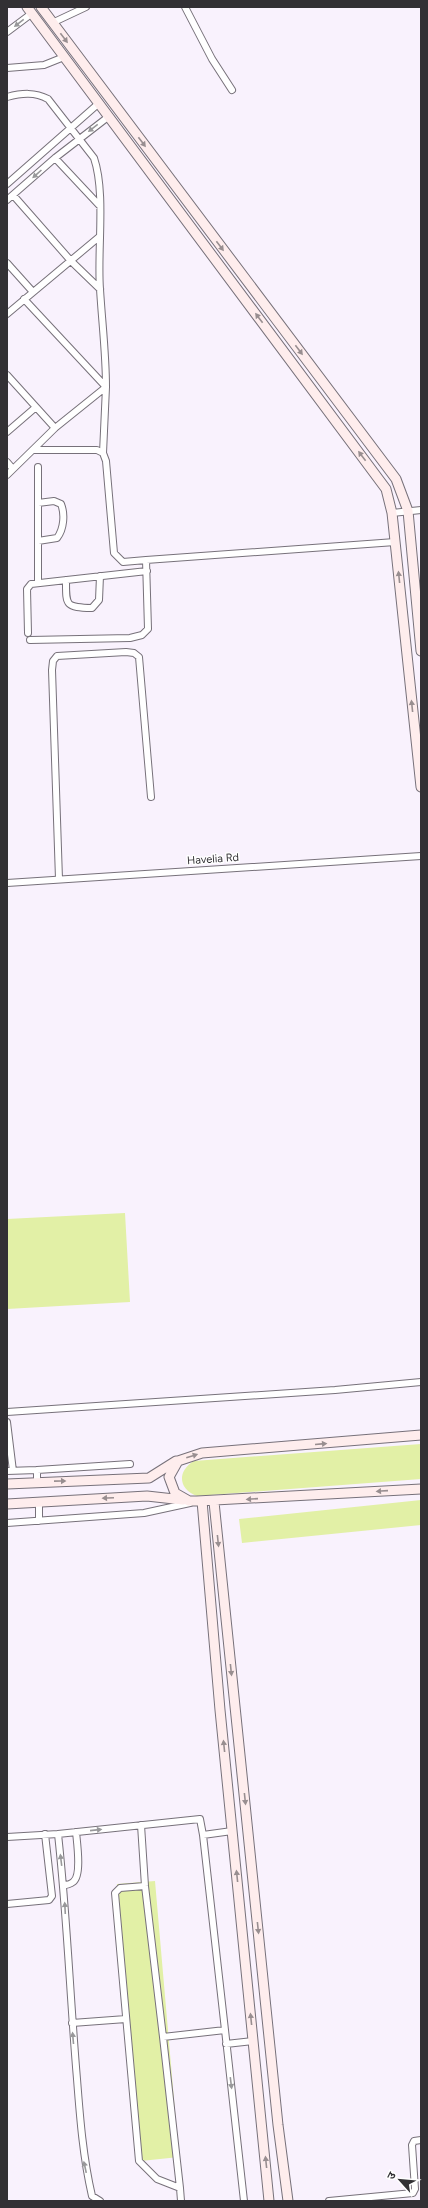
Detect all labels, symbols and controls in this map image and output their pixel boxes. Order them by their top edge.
one-way arrow [14,19,25,28]
one-way arrow [60,33,68,44]
one-way arrow [87,124,98,133]
one-way arrow [138,137,146,148]
one-way arrow [32,169,42,178]
one-way arrow [216,241,224,251]
one-way arrow [256,313,264,323]
one-way arrow [295,344,303,355]
one-way arrow [358,451,366,462]
one-way arrow [396,571,402,583]
one-way arrow [409,700,416,712]
street label: Havelia Rd [187,851,239,867]
one-way arrow [315,1440,327,1447]
one-way arrow [187,1453,199,1459]
one-way arrow [54,1478,67,1484]
one-way arrow [376,1488,388,1495]
one-way arrow [101,1495,114,1501]
one-way arrow [246,1496,258,1503]
one-way arrow [215,1534,221,1547]
one-way arrow [228,1664,235,1676]
one-way arrow [220,1740,227,1752]
one-way arrow [241,1793,248,1805]
one-way arrow [90,1827,102,1833]
one-way arrow [57,1854,64,1866]
one-way arrow [233,1870,240,1882]
one-way arrow [62,1901,68,1914]
one-way arrow [254,1922,261,1935]
one-way arrow [248,2013,254,2025]
one-way arrow [70,2032,77,2044]
one-way arrow [227,2077,234,2089]
one-way arrow [262,2156,269,2168]
north arrow [380,2160,420,2200]
one-way arrow [82,2161,88,2174]
text: उ [384,2169,399,2182]

